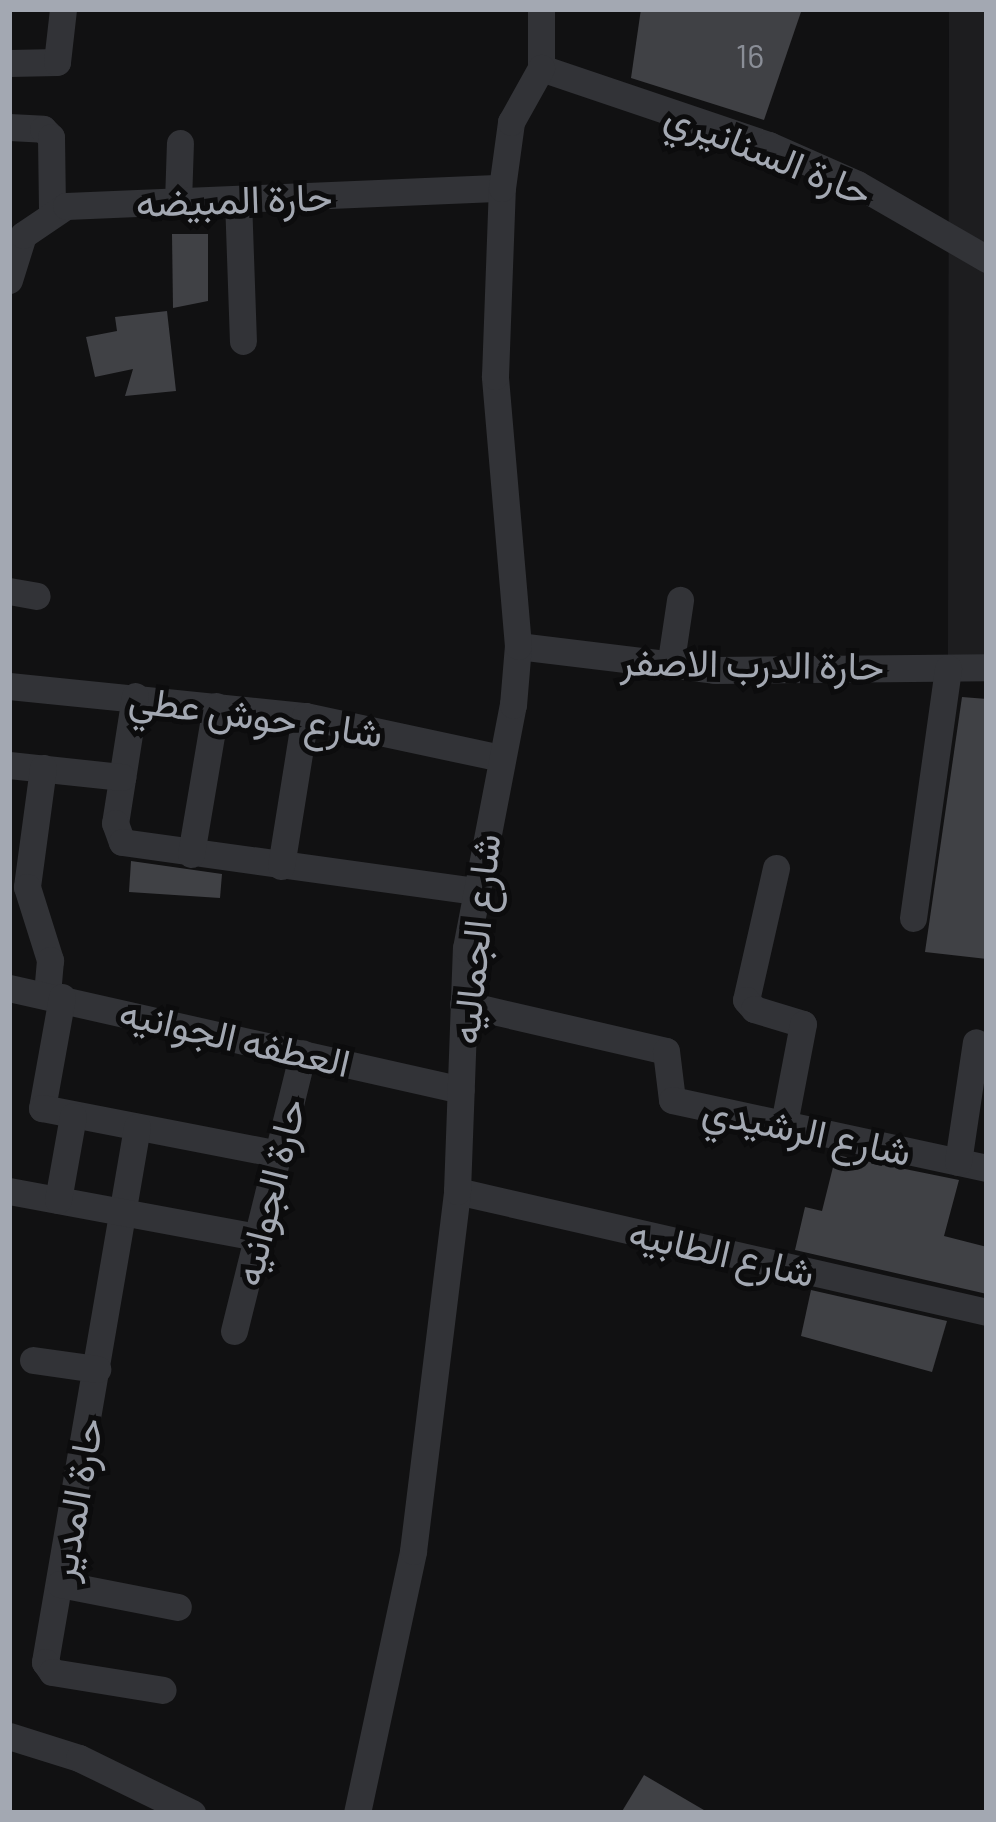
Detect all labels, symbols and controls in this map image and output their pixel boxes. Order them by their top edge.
house number: 16 [736,36,764,76]
street label: حارة السنانيري [659,90,879,216]
street label: حارة المبيضه [135,172,333,226]
street label: حارة الدرب الاصفر [620,637,884,689]
street label: شارع حوش عطي [126,674,386,756]
street label: شارع الجماليه [441,831,509,1047]
street label: العطفه الجوانيه [115,988,355,1086]
street label: شارع الرشيدي [699,1085,915,1175]
street label: حارة الجوانيه [223,1094,315,1290]
street label: شارع الطابيه [625,1208,819,1296]
street label: حارة المدير [38,1414,112,1584]

